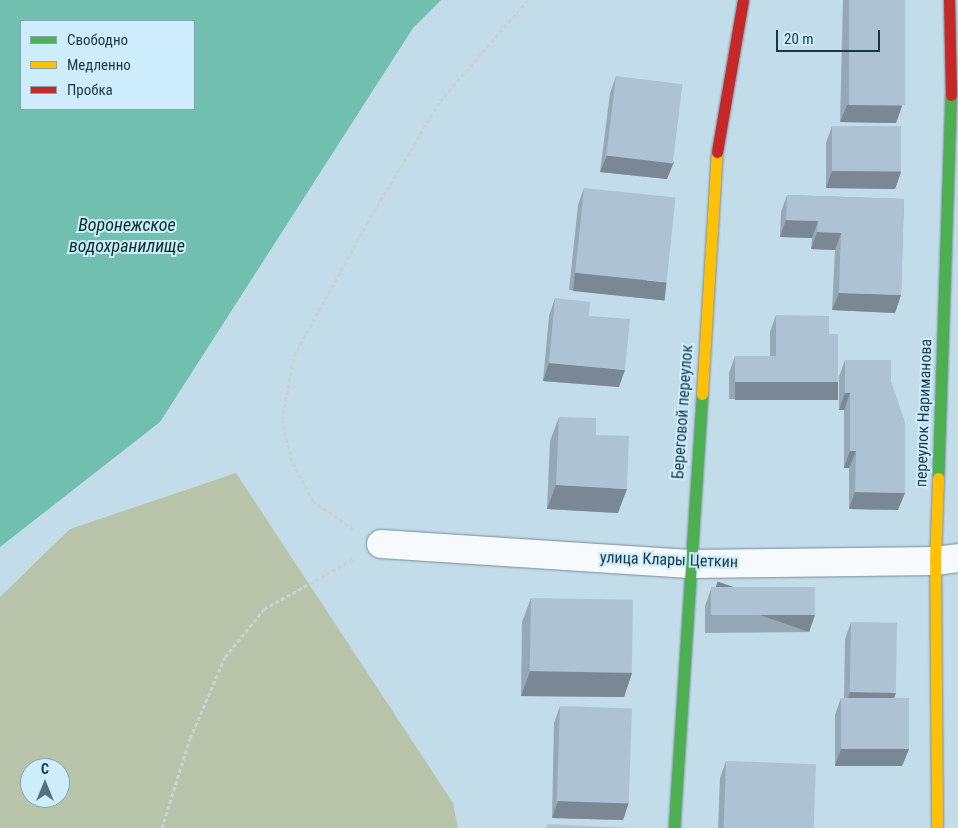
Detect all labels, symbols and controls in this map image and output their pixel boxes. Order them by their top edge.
legend [20,20,195,110]
scale bar [778,20,882,52]
text: 20 m [784,30,814,48]
text: Свободно [67,31,128,49]
text: Медленно [67,56,131,74]
text: Пробка [67,81,113,99]
water label: Воронежское водохранилище [69,215,185,258]
street label: переулок Нариманова [912,339,936,487]
street label: Береговой переулок [669,344,697,480]
street label: улица Клары Цеткин [600,548,738,572]
north arrow [20,758,70,808]
text: С [41,761,49,777]

